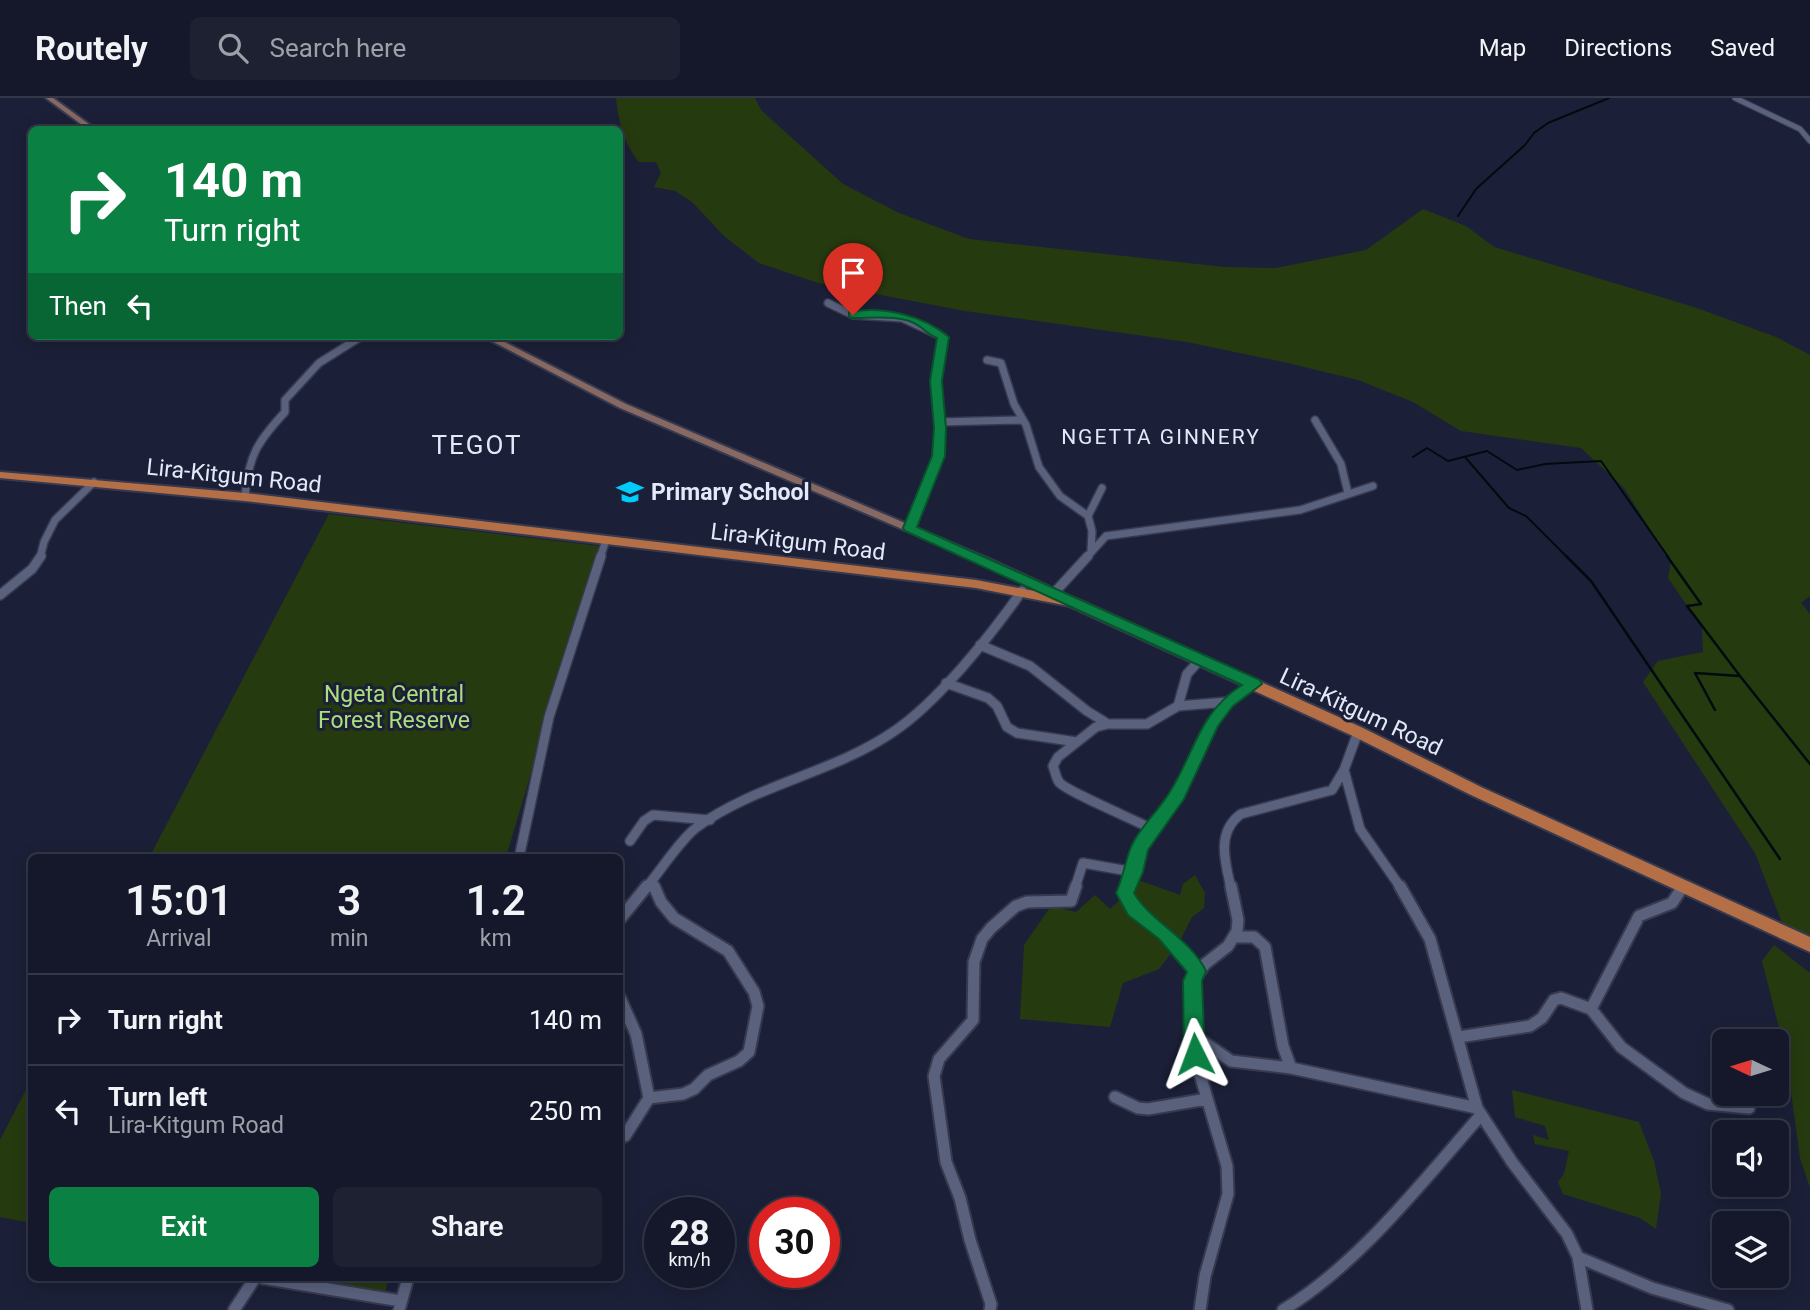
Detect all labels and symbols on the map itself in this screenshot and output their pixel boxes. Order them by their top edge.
pin [823,243,883,315]
district label: NGETTA GINNERY [1061,425,1261,449]
district label: TEGOT [431,430,523,460]
street label: Lira-Kitgum Road [145,453,323,499]
school or university icon: Primary School [615,477,645,507]
place label: Primary School [651,479,810,506]
street label: Lira-Kitgum Road [709,518,887,566]
street label: Lira-Kitgum Road [1276,663,1446,761]
park label: Ngeta Central Forest Reserve [318,681,470,734]
position arrow [1158,1017,1232,1091]
north arrow [1712,1029,1788,1106]
speed limit sign: 30 [749,1197,840,1288]

